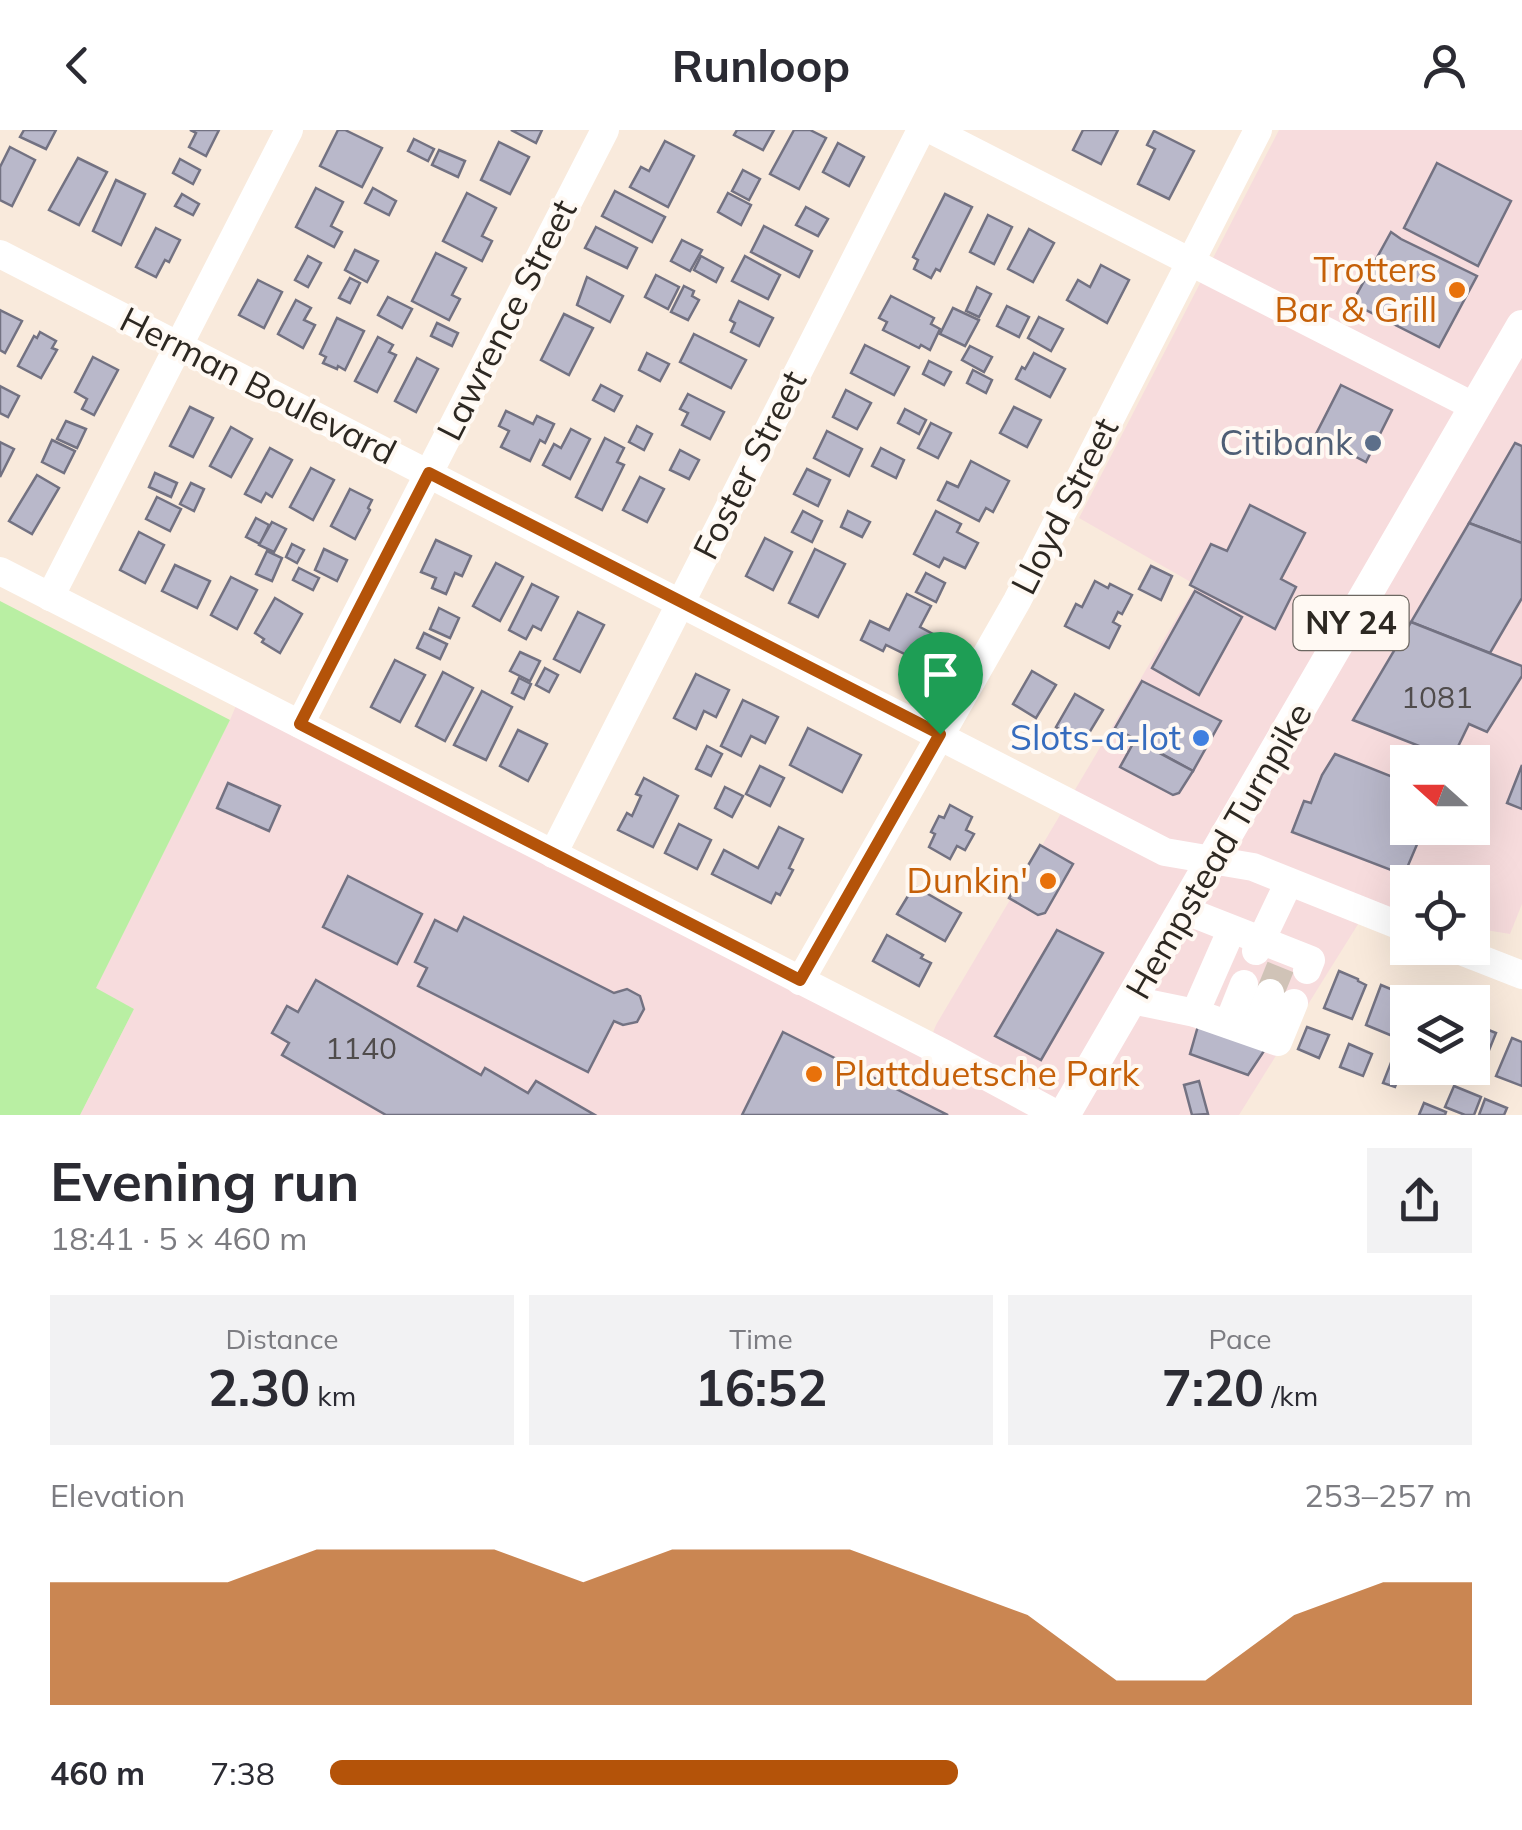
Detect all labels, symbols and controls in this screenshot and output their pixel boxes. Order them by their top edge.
text: Runloop [672,37,850,93]
icon: back [50,38,105,93]
icon: person [1417,38,1472,93]
street label: Lawrence Street [427,192,586,447]
place label: Trotters Bar & Grill [1274,247,1437,331]
marker: Trotters Bar & Grill [1446,279,1468,301]
street label: Herman Boulevard [113,297,404,474]
street label: Foster Street [683,363,815,566]
street label: Lloyd Street [1001,410,1127,601]
place label: Citibank [1220,420,1354,464]
marker: Citibank [1362,432,1384,454]
road number: NY 24 [1294,596,1408,650]
pin [898,632,983,735]
icon: arrive [913,647,968,702]
house number: 1081 [1401,678,1473,716]
street label: Hempstead Turnpike [1115,694,1321,1007]
place label: Slots-a-lot [1010,715,1181,759]
marker: Slots-a-lot [1190,727,1212,749]
north arrow [1390,745,1490,845]
map controls [1390,745,1490,1085]
place label: Dunkin' [907,858,1028,902]
button: locate [1390,865,1490,965]
marker: Dunkin' [1037,870,1059,892]
button: layers [1390,985,1490,1085]
house number: 1140 [325,1029,397,1067]
place label: Plattduetsche Park [834,1051,1140,1095]
marker: Plattduetsche Park [803,1063,825,1085]
text: Evening run [50,1146,359,1215]
button: share [1367,1148,1472,1253]
text: 18:41 · 5 × 460 m [50,1218,307,1258]
text: Distance [225,1321,339,1356]
text: Time [729,1321,793,1356]
text: Pace [1208,1321,1272,1356]
text: 2.30 [208,1356,310,1419]
text: 16:52 [695,1356,827,1419]
text: 7:20 [1162,1356,1264,1419]
text: km [310,1378,356,1413]
text: /km [1264,1378,1318,1413]
text: Elevation [50,1475,185,1515]
text: 253–257 m [1304,1475,1472,1515]
text: 460 m [50,1753,145,1793]
text: 7:38 [210,1753,275,1793]

